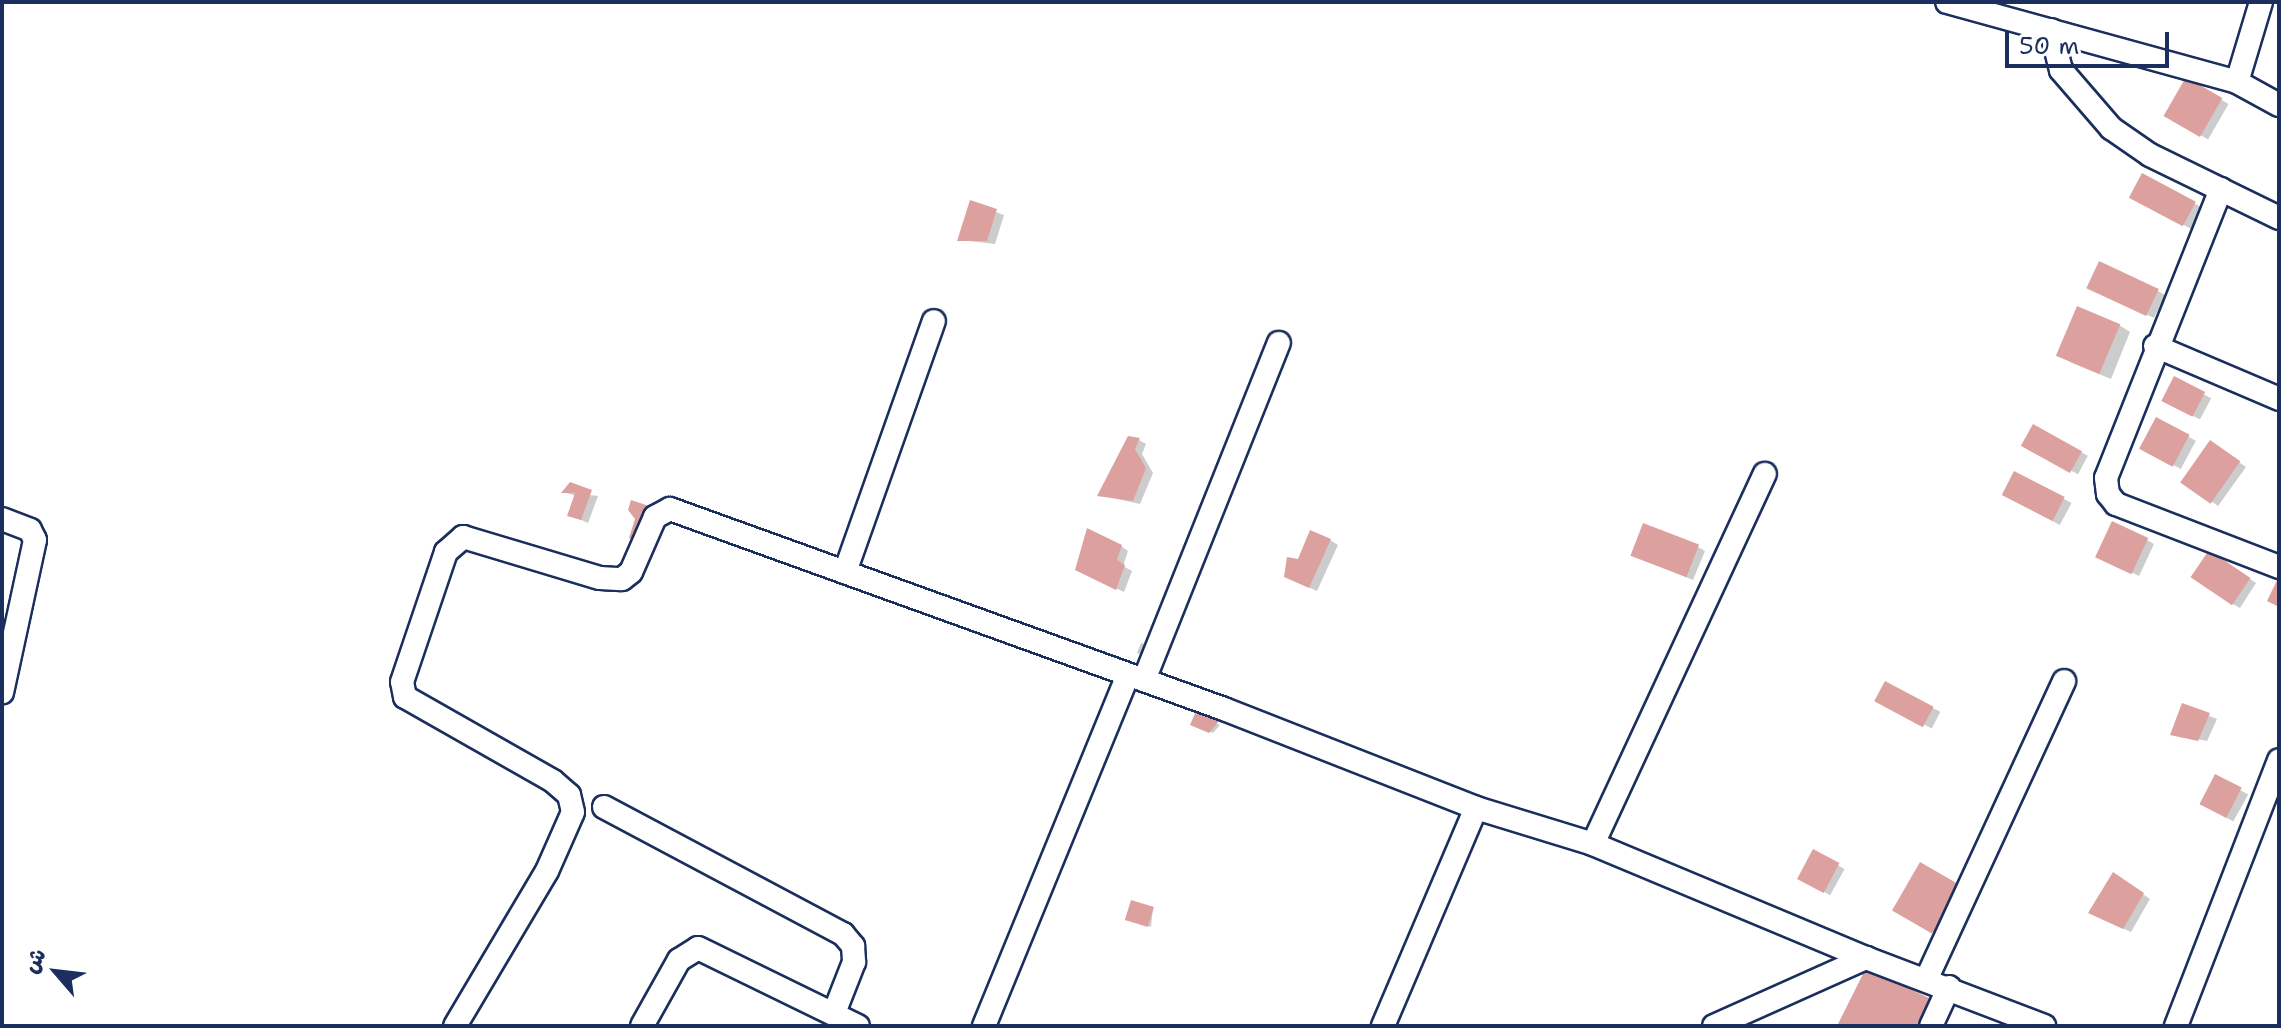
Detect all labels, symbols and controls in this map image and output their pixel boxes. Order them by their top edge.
scale bar [2009,16,2173,66]
text: 50 m [2019,30,2079,62]
north arrow [16,932,96,1012]
text: ش [16,943,53,978]

